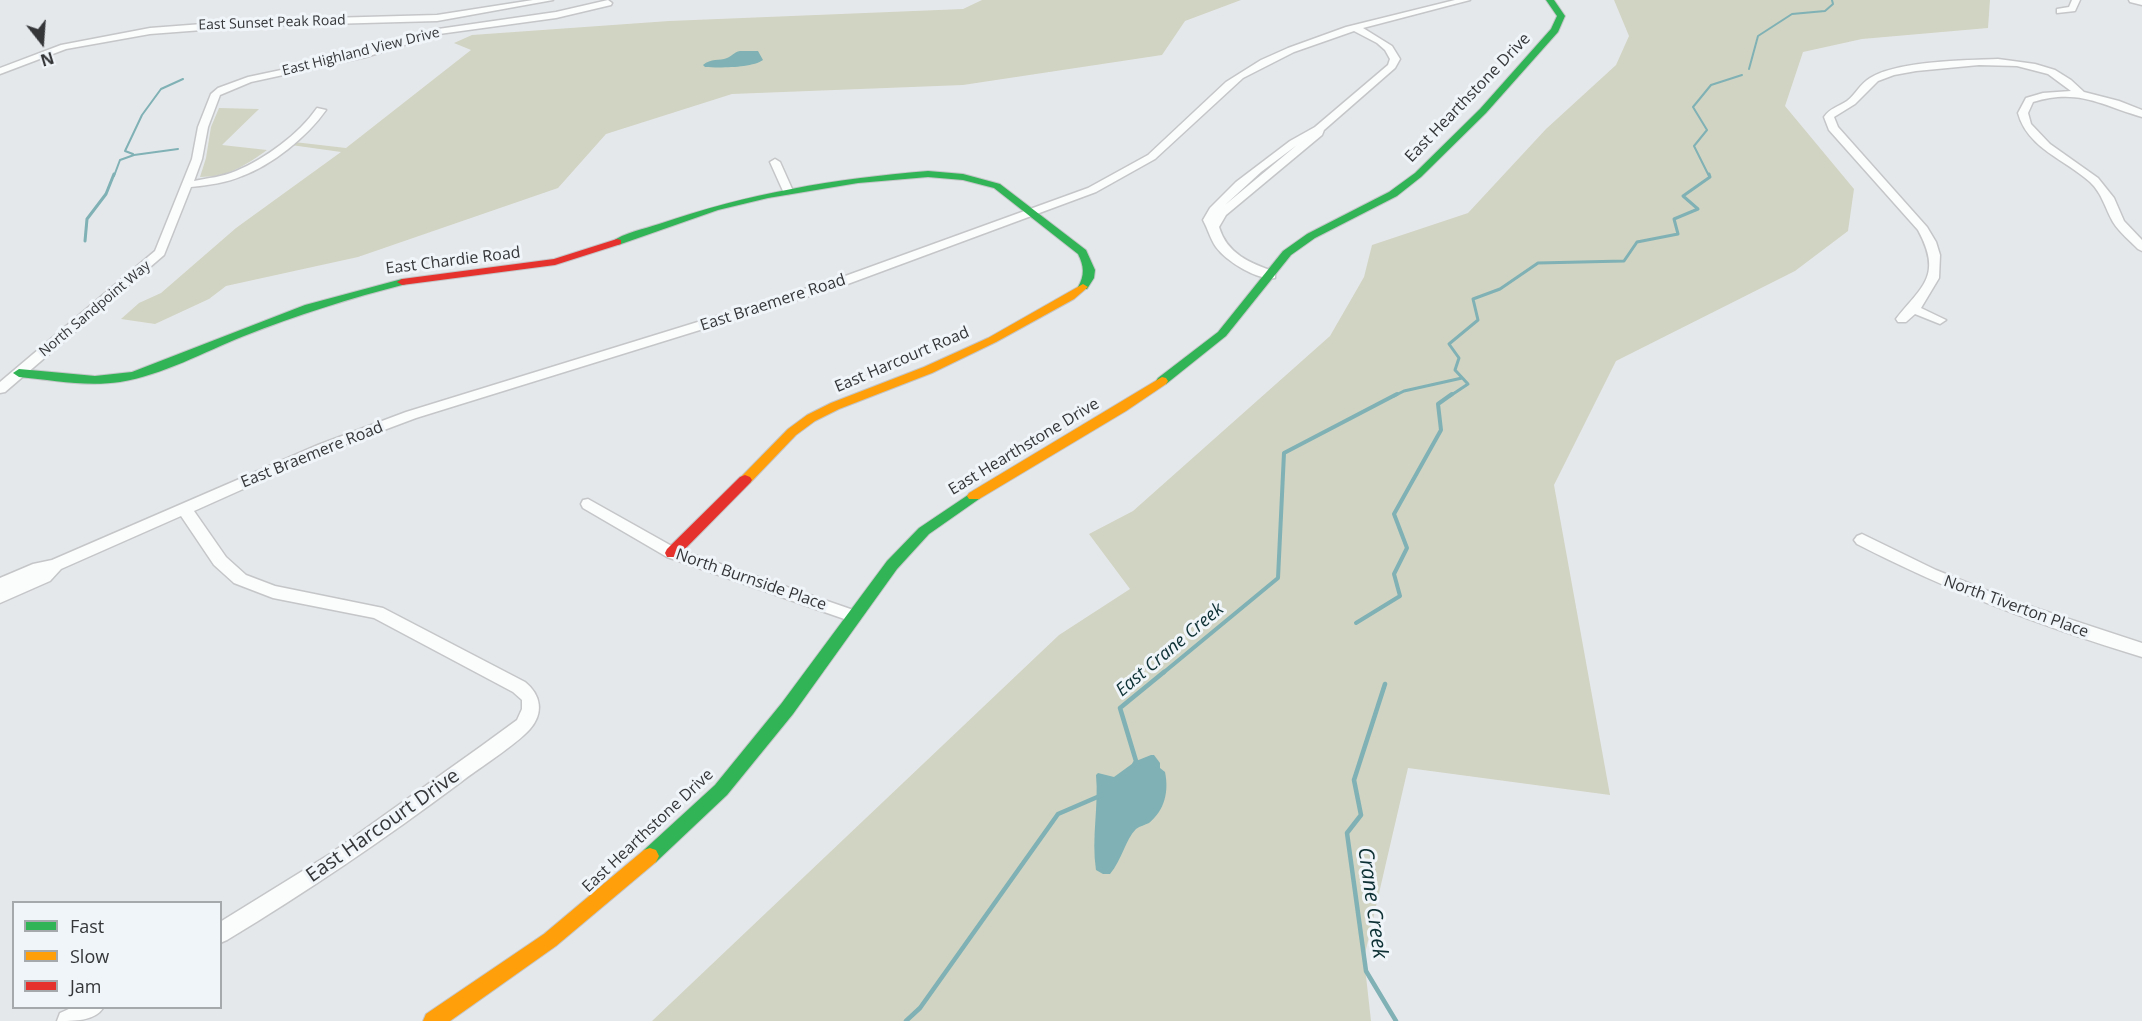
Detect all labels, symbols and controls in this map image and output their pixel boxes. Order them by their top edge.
north arrow [12,12,72,72]
street label: East Sunset Peak Road [198,12,346,34]
street label: East Highland View Drive [281,24,441,80]
street label: East Hearthstone Drive [1401,29,1535,167]
text: N [38,47,57,72]
street label: East Chardie Road [384,243,522,279]
street label: North Sandpoint Way [36,258,154,360]
street label: East Braemere Road [698,270,848,336]
street label: East Harcourt Road [832,323,972,397]
street label: East Hearthstone Drive [945,394,1103,500]
street label: East Braemere Road [238,418,386,492]
street label: North Burnside Place [673,545,829,615]
street label: North Tiverton Place [1941,572,2091,642]
water label: East Crane Creek [1112,599,1228,701]
street label: East Harcourt Drive [302,764,464,888]
street label: East Hearthstone Drive [579,765,717,897]
water label: Crane Creek [1352,846,1392,960]
legend [12,901,222,1009]
text: Fast [70,914,104,938]
text: Slow [70,944,109,968]
text: Jam [70,974,102,998]

